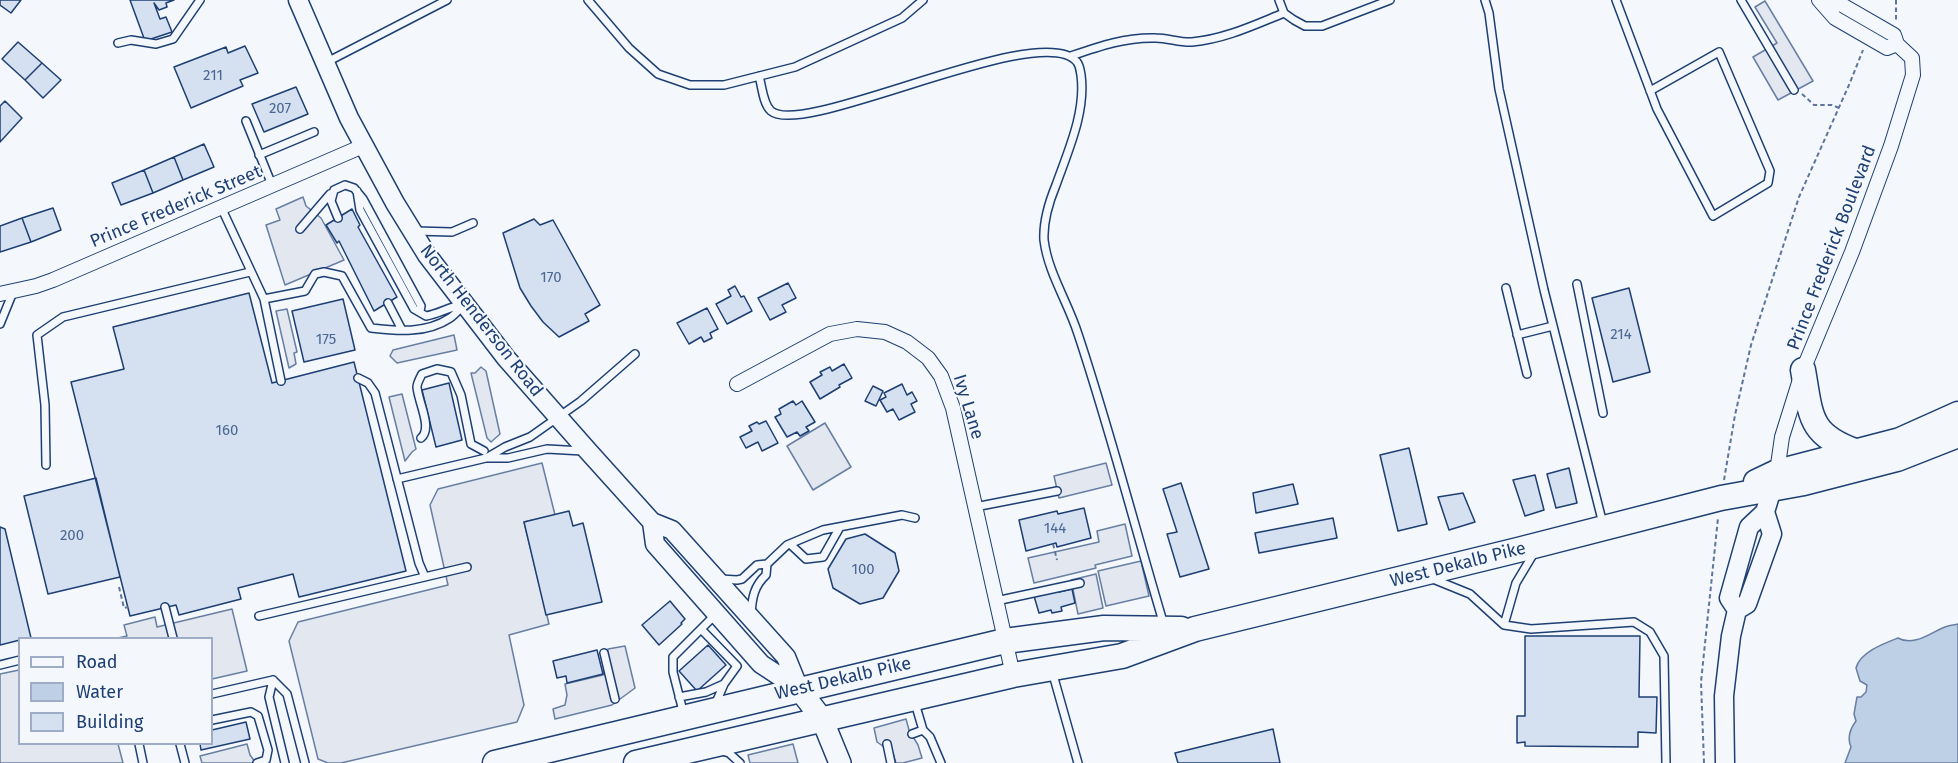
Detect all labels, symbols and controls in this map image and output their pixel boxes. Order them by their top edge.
house number: 211 [203,67,223,85]
house number: 207 [269,100,291,118]
street label: Prince Frederick Boulevard [1783,143,1881,353]
street label: Prince Frederick Street [87,161,265,253]
street label: North Henderson Road [415,241,547,401]
house number: 170 [540,269,562,287]
house number: 214 [1610,326,1632,344]
house number: 175 [316,331,336,349]
street label: Ivy Lane [948,372,988,442]
house number: 160 [216,422,238,440]
house number: 144 [1044,520,1066,538]
house number: 200 [60,527,84,545]
street label: West Dekalb Pike [1388,538,1528,592]
house number: 100 [851,561,875,579]
legend [18,637,213,745]
text: Road [76,651,118,673]
street label: West Dekalb Pike [773,653,913,705]
text: Water [76,681,123,703]
text: Building [76,711,143,733]

